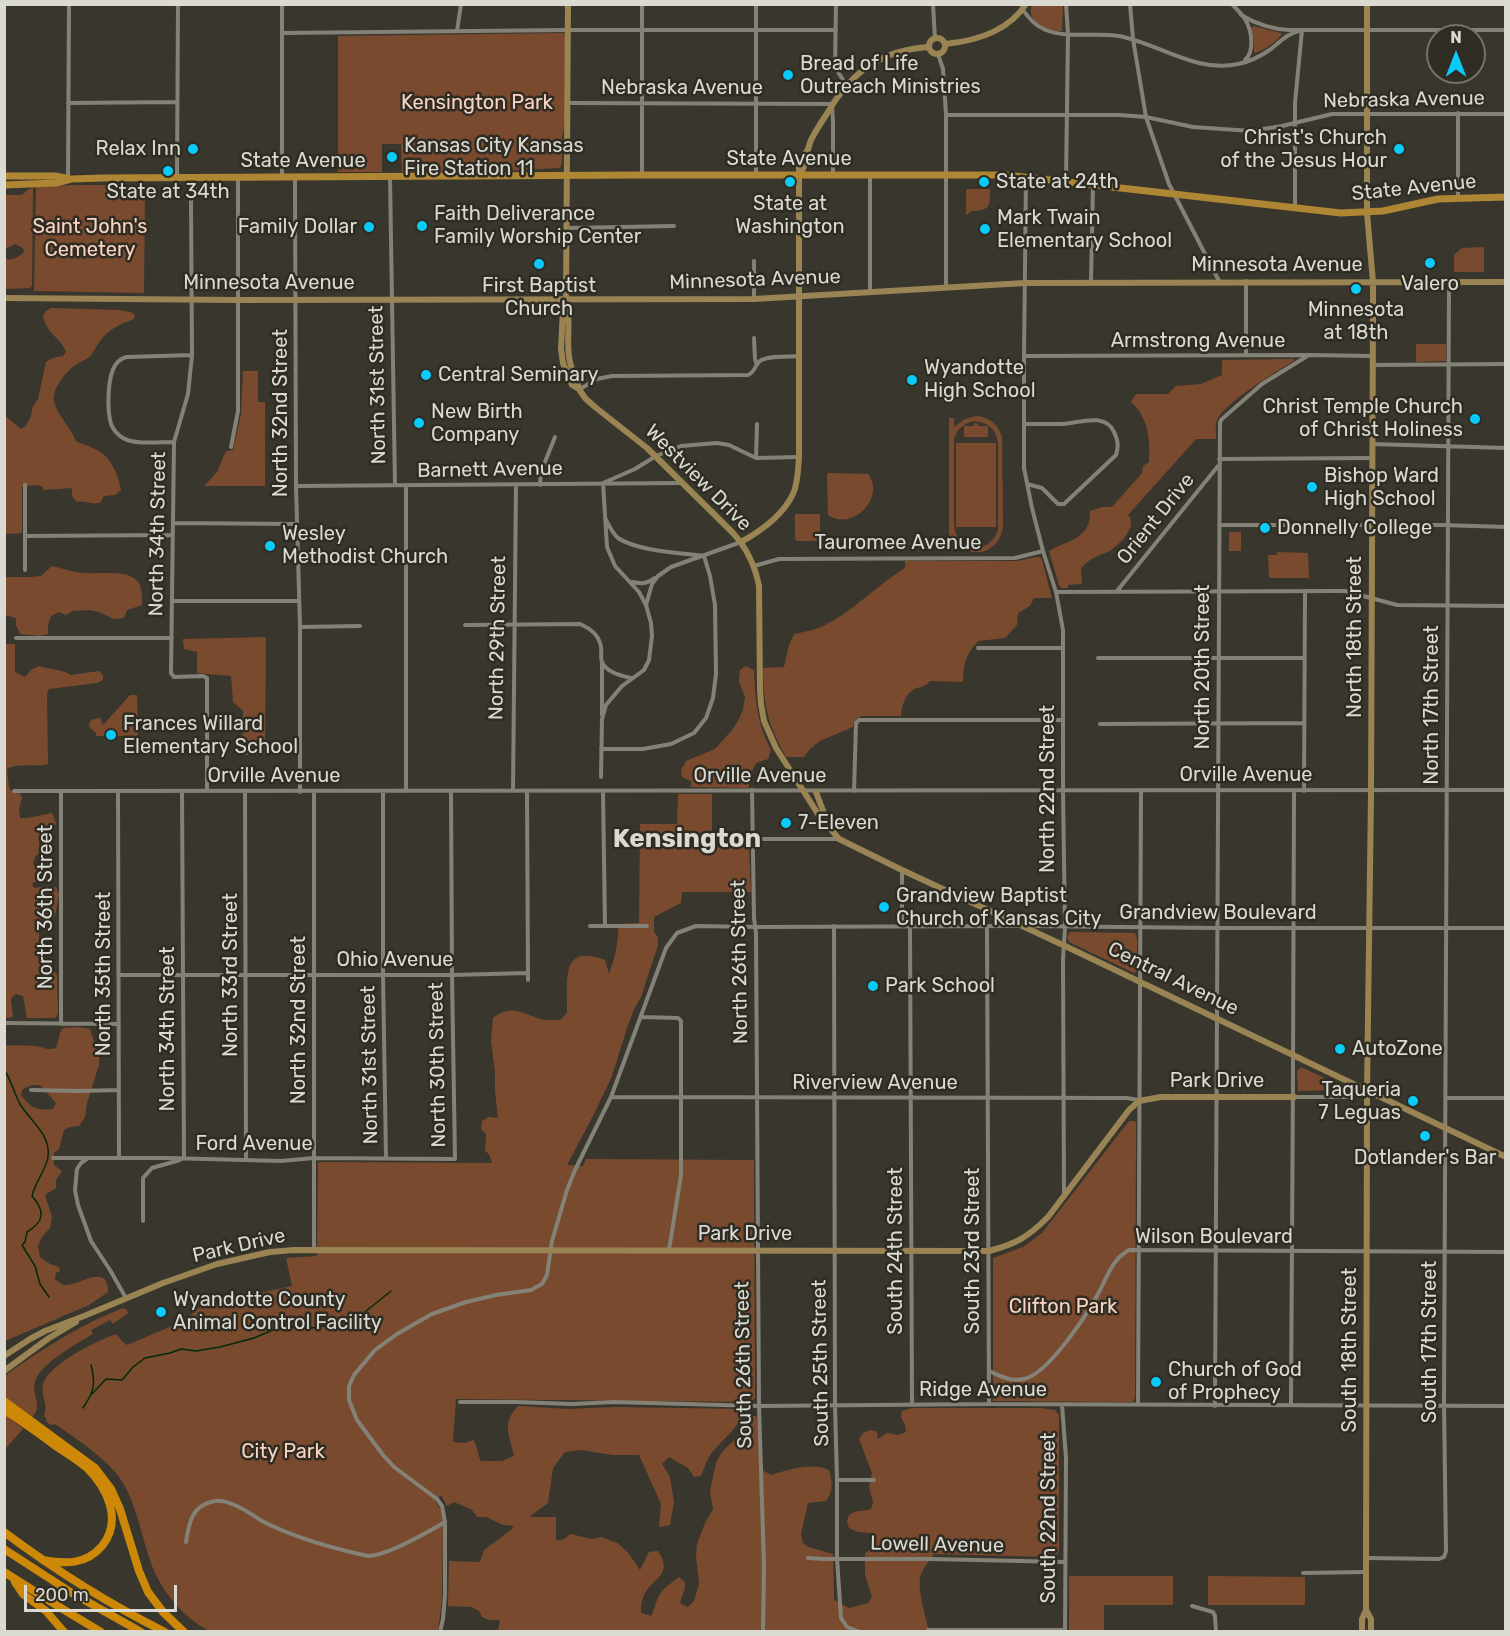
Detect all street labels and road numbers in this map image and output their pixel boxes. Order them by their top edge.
street label: Nebraska Avenue [601,76,763,100]
street label: Nebraska Avenue [1323,87,1485,113]
street label: State Avenue [726,147,852,171]
street label: State Avenue [240,149,366,173]
street label: State Avenue [1351,170,1477,206]
street label: Minnesota Avenue [1191,253,1363,277]
street label: Minnesota Avenue [669,265,841,295]
street label: Minnesota Avenue [183,271,355,295]
street label: North 31st Street [365,305,391,465]
street label: North 32nd Street [269,329,293,497]
street label: Armstrong Avenue [1111,329,1285,353]
street label: Westview Drive [640,420,756,536]
street label: North 34th Street [145,451,171,617]
street label: Barnett Avenue [417,457,563,483]
street label: Orient Drive [1112,469,1200,569]
street label: Tauromee Avenue [815,531,981,555]
street label: North 29th Street [485,556,511,720]
street label: North 18th Street [1343,556,1367,718]
street label: North 20th Street [1191,584,1215,750]
street label: North 17th Street [1420,625,1444,785]
street label: North 22nd Street [1036,705,1060,873]
street label: Orville Avenue [1180,763,1312,787]
street label: Orville Avenue [208,764,340,788]
street label: Orville Avenue [694,764,826,788]
street label: North 36th Street [34,825,58,989]
street label: North 26th Street [727,880,753,1044]
street label: North 35th Street [92,892,116,1056]
street label: North 33rd Street [219,893,243,1057]
street label: Grandview Boulevard [1119,901,1317,925]
street label: North 32nd Street [287,936,311,1104]
street label: Central Avenue [1104,937,1242,1021]
street label: North 34th Street [156,946,180,1112]
street label: Ohio Avenue [337,948,453,972]
street label: North 30th Street [425,982,451,1148]
street label: North 31st Street [357,985,383,1145]
street label: Park Drive [1170,1069,1264,1093]
street label: Riverview Avenue [792,1071,958,1095]
street label: Ford Avenue [195,1132,313,1156]
street label: South 24th Street [884,1167,908,1335]
street label: South 23rd Street [961,1168,985,1334]
street label: Park Drive [698,1222,792,1246]
street label: Park Drive [190,1224,288,1268]
street label: Wilson Boulevard [1135,1225,1293,1249]
street label: South 17th Street [1418,1261,1442,1423]
street label: South 18th Street [1338,1268,1362,1432]
street label: South 25th Street [808,1279,834,1447]
street label: South 26th Street [731,1281,757,1449]
street label: Ridge Avenue [919,1378,1047,1402]
street label: South 22nd Street [1037,1432,1061,1604]
street label: Lowell Avenue [870,1532,1004,1558]

